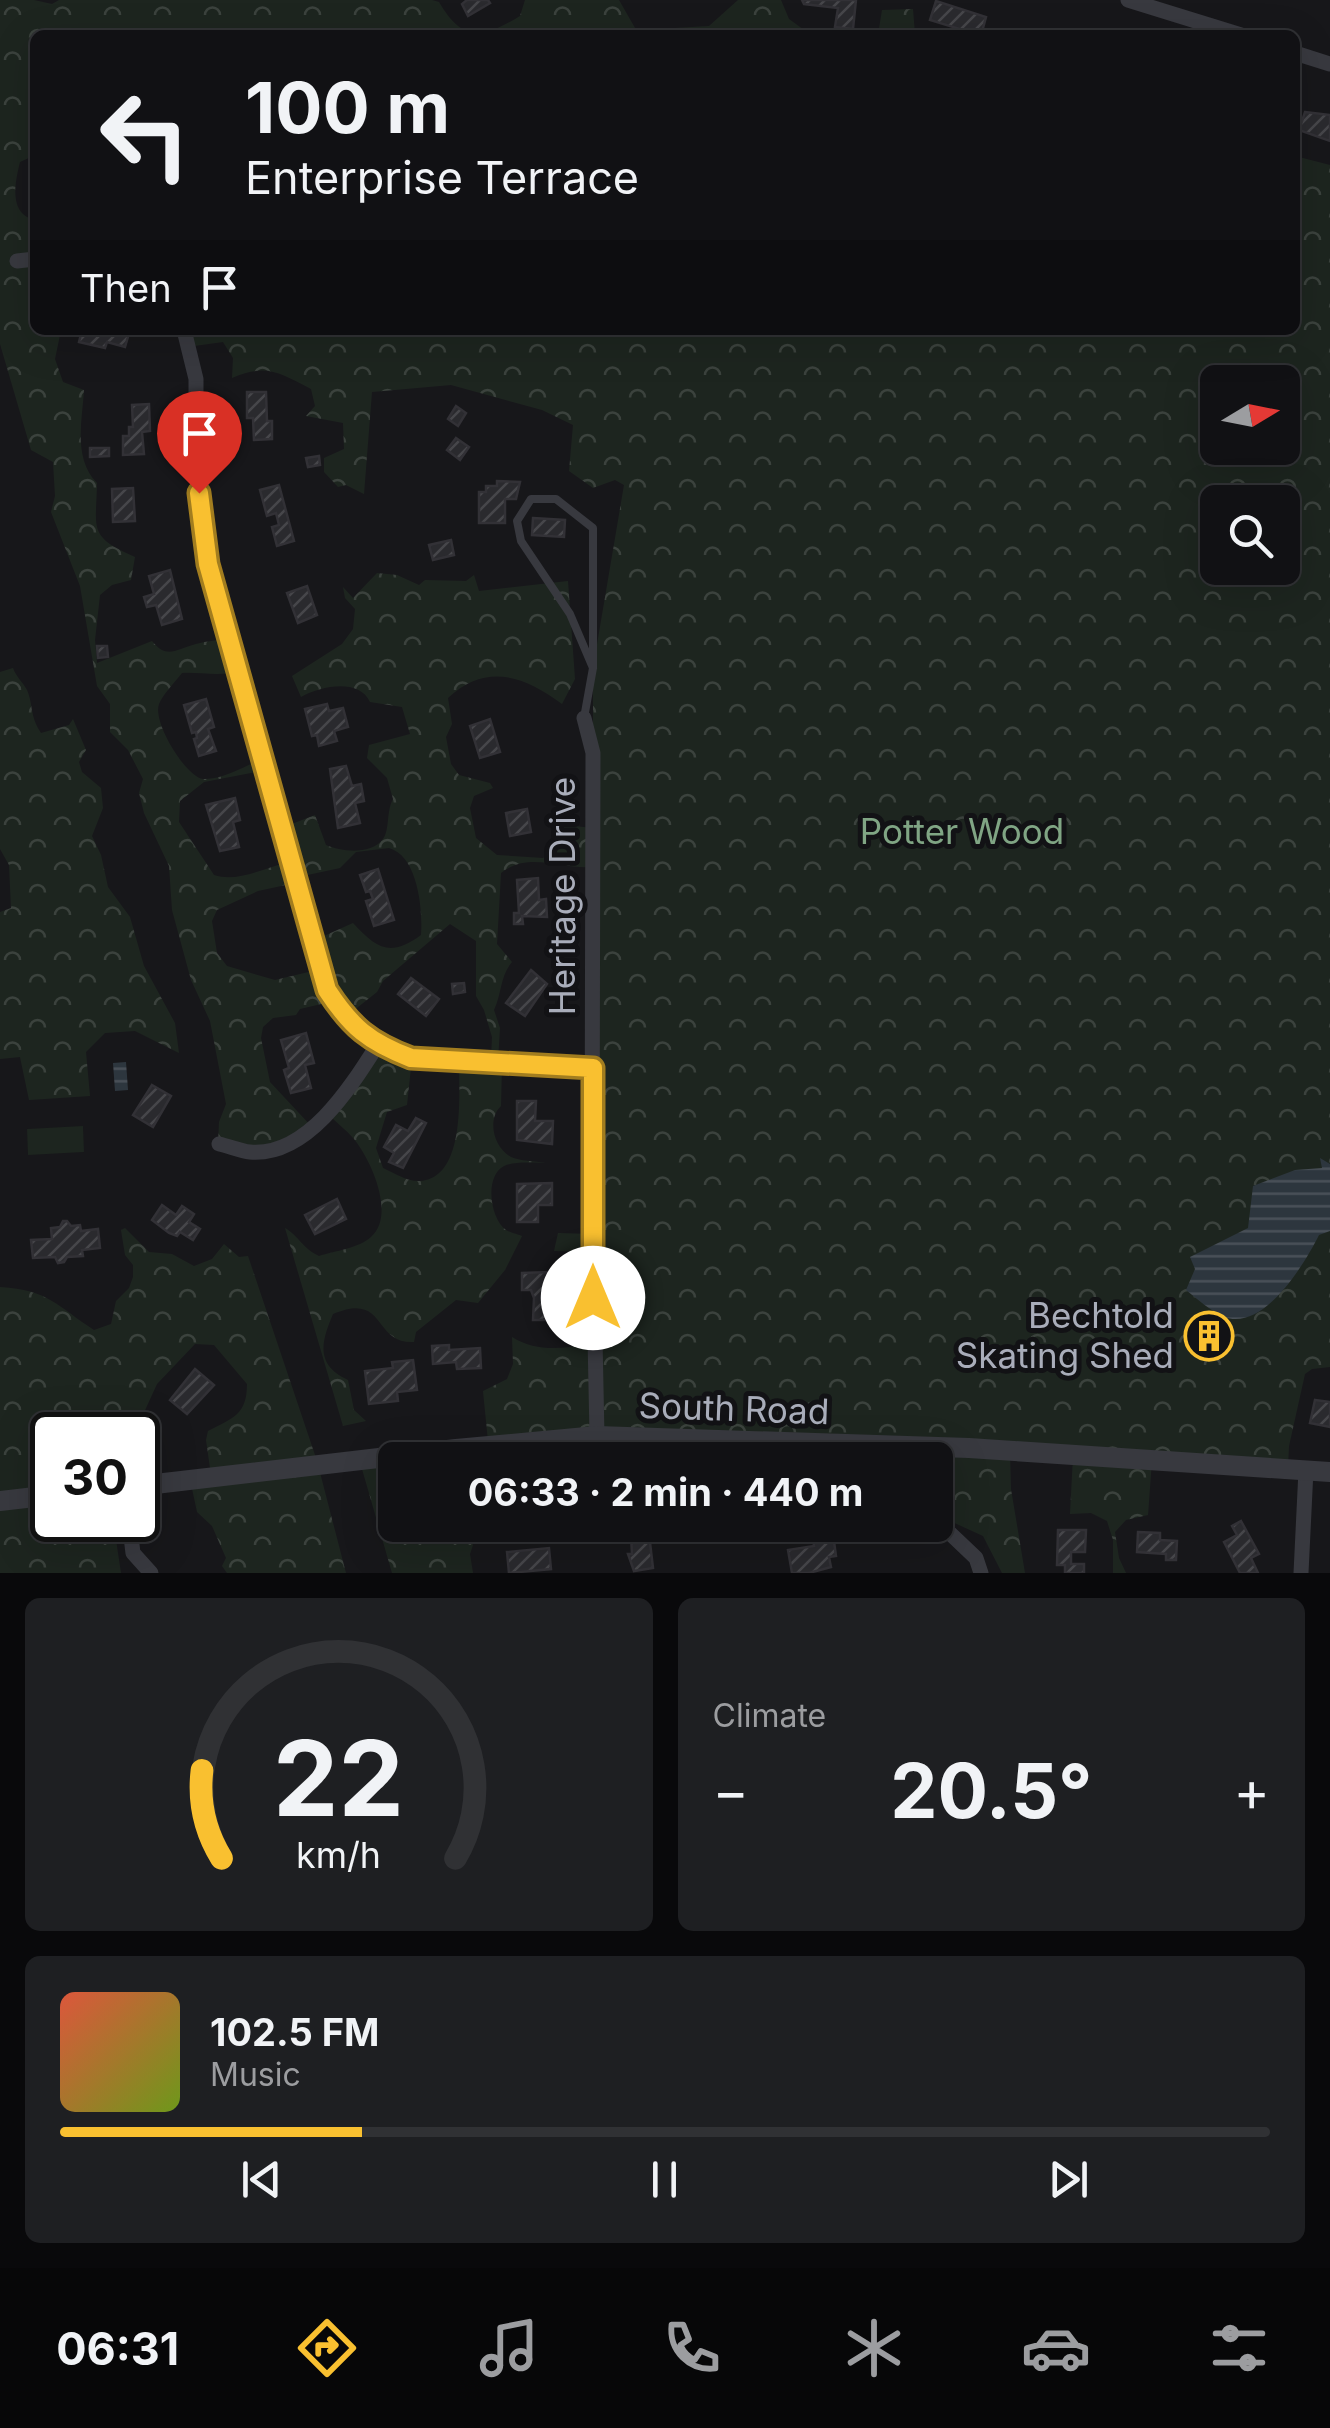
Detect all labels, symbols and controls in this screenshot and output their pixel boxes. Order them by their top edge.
text: 100 m [245,65,450,150]
icon: left [80,70,210,200]
text: Enterprise Terrace [245,150,639,205]
icon: arrive [192,260,247,315]
text: Then [80,265,172,311]
north arrow [1200,365,1300,465]
map controls [1200,365,1300,585]
pin [157,391,242,494]
icon: arrive [172,406,227,461]
button: search [1200,485,1300,585]
street label: Heritage Drive [541,777,583,1015]
park label: Potter Wood [860,810,1064,852]
position arrow [541,1246,645,1350]
place label: Bechtold Skating Shed [956,1294,1174,1376]
building icon: Bechtold Skating Shed [1183,1310,1235,1362]
street label: South Road [638,1384,830,1432]
speed limit sign: 30 [30,1412,160,1542]
text: 06:33 · 2 min · 440 m [468,1469,863,1515]
text: Climate [713,1696,826,1735]
text: 22 [273,1715,404,1841]
text: 20.5° [890,1745,1092,1836]
text: − [713,1758,749,1824]
text: + [1234,1758,1270,1824]
text: km/h [296,1833,381,1877]
text: 102.5 FM [210,2009,379,2055]
text: Music [210,2055,301,2094]
icon: previous [234,2152,289,2207]
icon: pause [637,2152,692,2207]
icon: next [1041,2152,1096,2207]
icon: directions [292,2313,362,2383]
icon: music [474,2313,544,2383]
icon: phone [657,2313,727,2383]
icon: climate [839,2313,909,2383]
icon: car [1021,2313,1091,2383]
icon: filters [1204,2313,1274,2383]
text: 06:31 [56,2321,179,2376]

